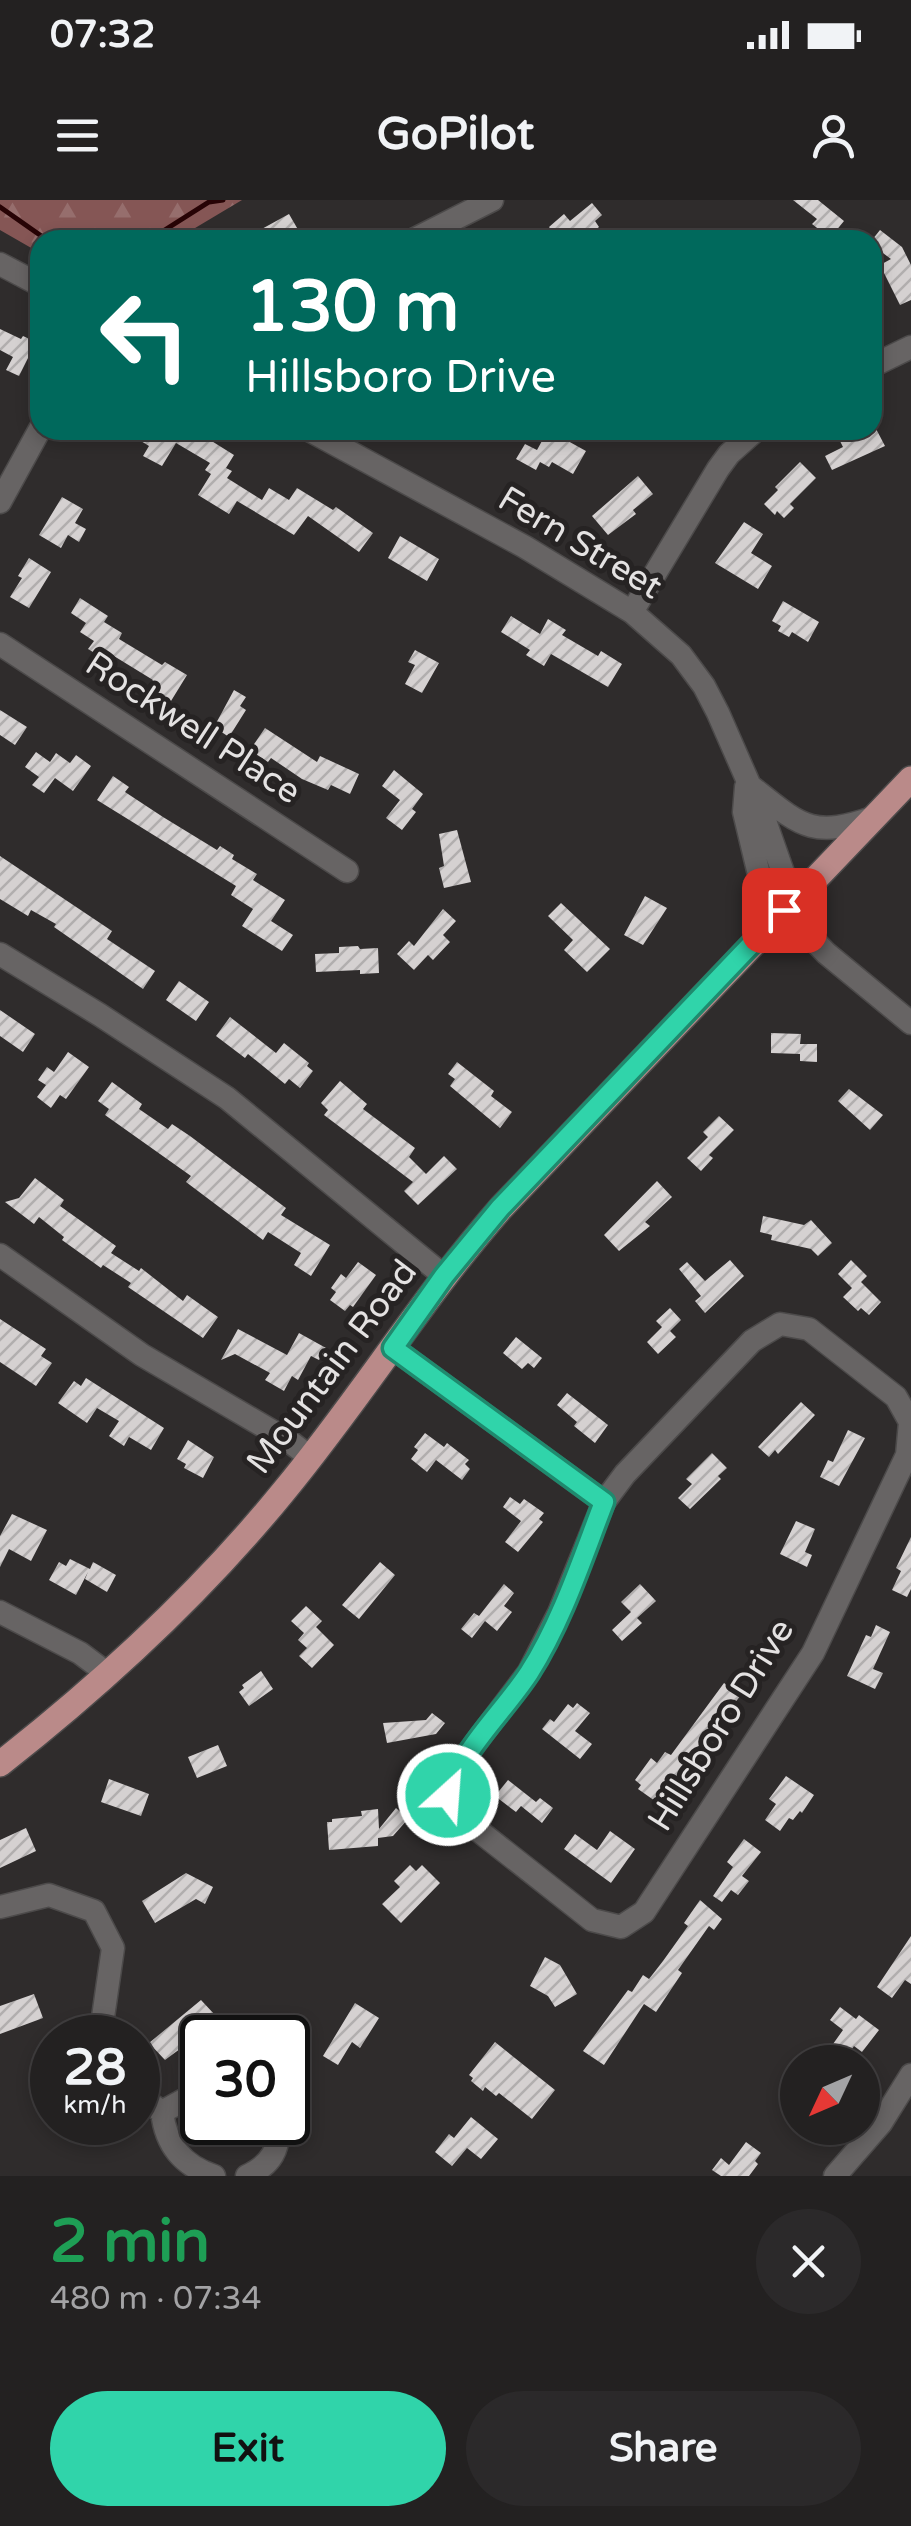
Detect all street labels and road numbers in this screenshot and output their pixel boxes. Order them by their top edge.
street label: Fern Street [491,478,669,608]
street label: Rockwell Place [78,643,308,813]
street label: Mountain Road [238,1252,426,1482]
street label: Hillsboro Drive [639,1611,803,1839]

